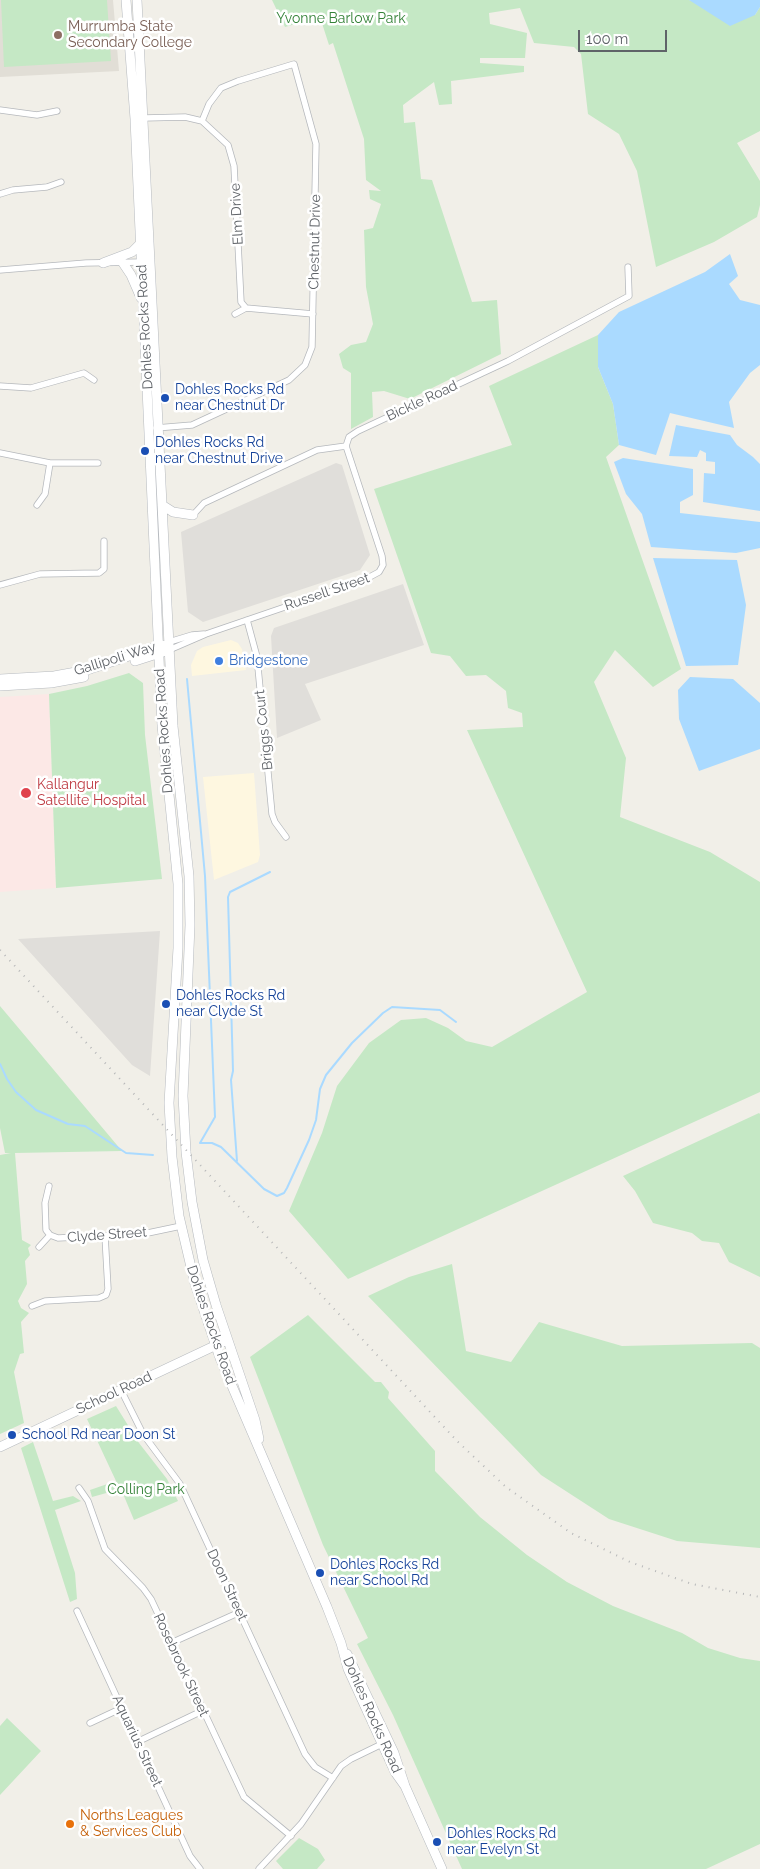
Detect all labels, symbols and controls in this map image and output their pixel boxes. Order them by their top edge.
park label: Yvonne Barlow Park [276,11,406,27]
place label: Murrumba State Secondary College [68,19,192,52]
scale bar [580,20,669,52]
marker: Murrumba State Secondary College [52,29,64,41]
text: 100 m [586,30,628,48]
street label: Elm Drive [227,183,247,245]
street label: Chestnut Drive [306,194,324,290]
street label: Dohles Rocks Road [133,264,157,390]
street label: Bickle Road [384,377,460,425]
place label: Dohles Rocks Rd near Chestnut Dr [175,382,285,414]
marker: Dohles Rocks Rd near Chestnut Dr [159,392,171,404]
place label: Dohles Rocks Rd near Chestnut Drive [155,435,283,468]
marker: Dohles Rocks Rd near Chestnut Drive [139,445,151,457]
street label: Russell Street [282,570,372,614]
street label: Gallipoli Way [72,639,158,679]
place label: Bridgestone [229,653,308,669]
marker: Bridgestone [213,655,225,667]
street label: Dohles Rocks Road [151,668,177,794]
street label: Briggs Court [251,689,277,771]
place label: Kallangur Satellite Hospital [37,777,146,810]
marker: Kallangur Satellite Hospital [19,786,33,800]
place label: Dohles Rocks Rd near Clyde St [176,988,285,1020]
marker: Dohles Rocks Rd near Clyde St [160,998,172,1010]
street label: Clyde Street [67,1224,147,1246]
street label: Dohles Rocks Road [183,1263,239,1387]
street label: School Road [73,1368,155,1418]
place label: School Rd near Doon St [22,1427,176,1443]
marker: School Rd near Doon St [6,1429,18,1441]
park label: Colling Park [107,1482,185,1498]
street label: Doon Street [203,1546,251,1624]
place label: Dohles Rocks Rd near School Rd [330,1557,439,1590]
marker: Dohles Rocks Rd near School Rd [314,1567,326,1579]
street label: Rosebrook Street [150,1611,212,1719]
street label: Dohles Rocks Road [339,1654,405,1776]
street label: Aquarius Street [108,1692,166,1790]
place label: Norths Leagues & Services Club [80,1808,183,1840]
marker: Norths Leagues & Services Club [64,1818,76,1830]
place label: Dohles Rocks Rd near Evelyn St [447,1826,556,1858]
marker: Dohles Rocks Rd near Evelyn St [431,1836,443,1848]

